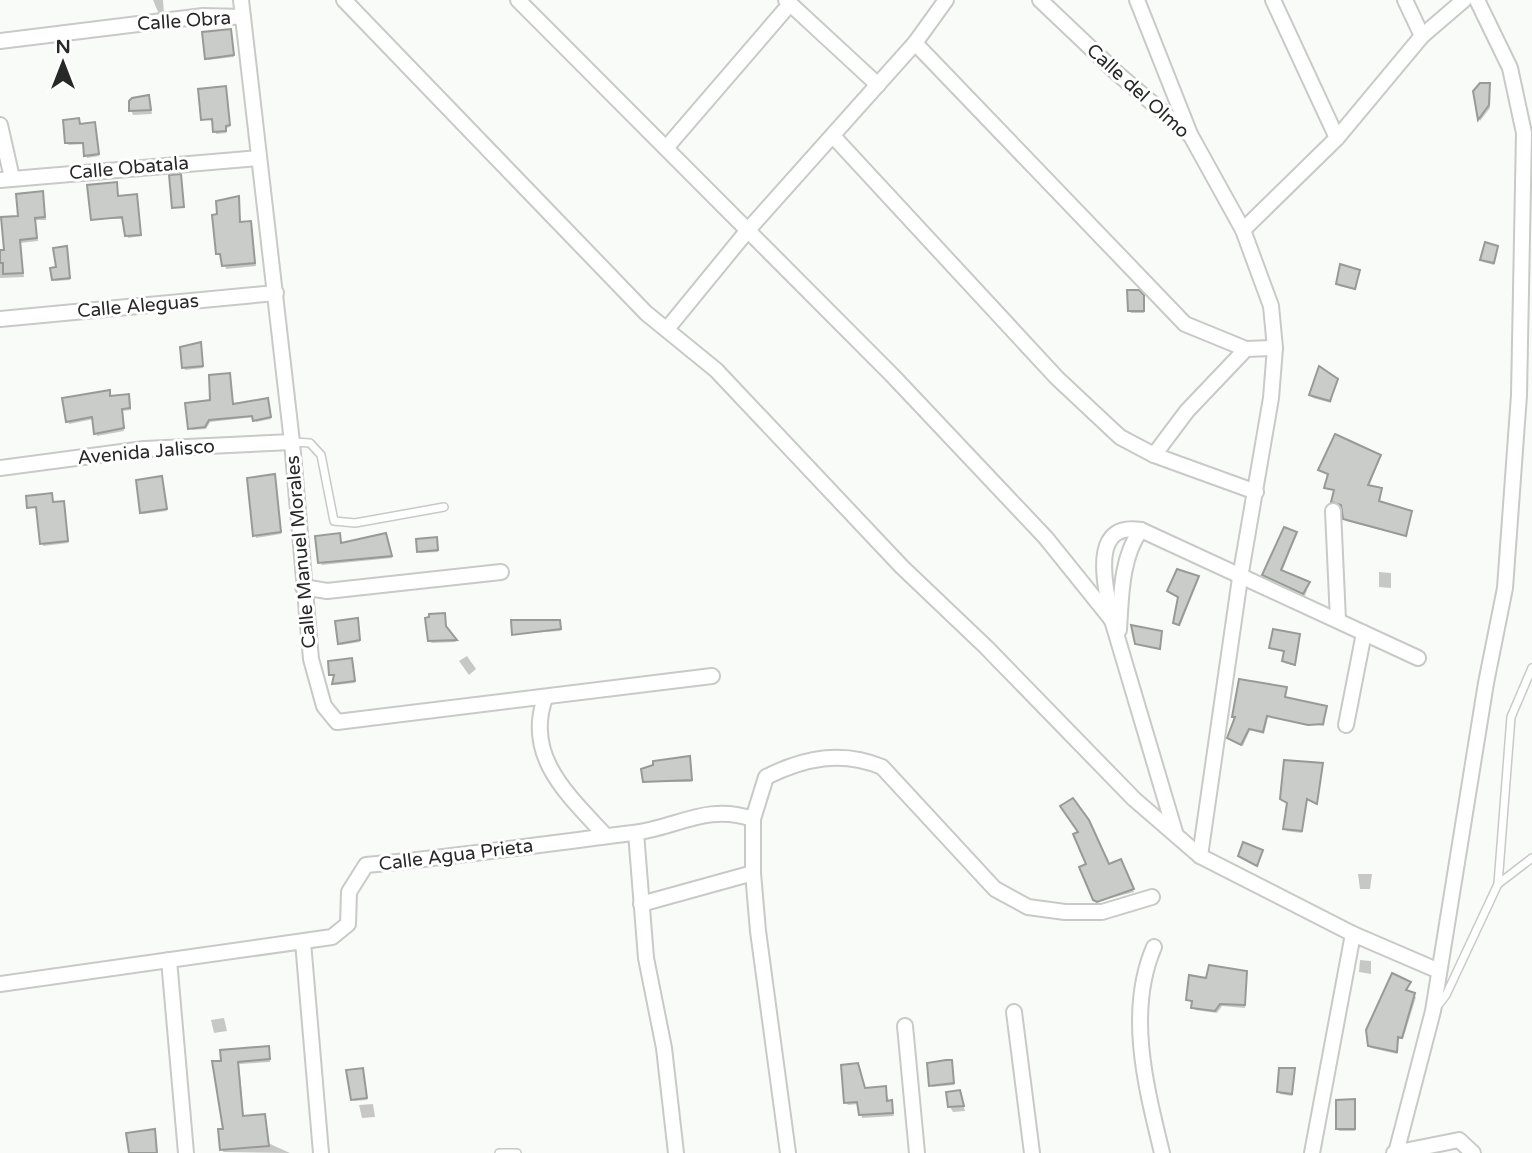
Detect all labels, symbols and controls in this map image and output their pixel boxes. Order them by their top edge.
street label: Calle Obra [136,7,232,35]
north arrow [28,28,98,98]
text: N [55,36,71,58]
street label: Calle del Olmo [1082,39,1194,143]
street label: Calle Obatala [68,152,190,184]
street label: Calle Aleguas [76,290,200,322]
street label: Avenida Jalisco [76,435,216,469]
street label: Calle Manuel Morales [282,455,320,649]
street label: Calle Agua Prieta [377,835,535,875]

